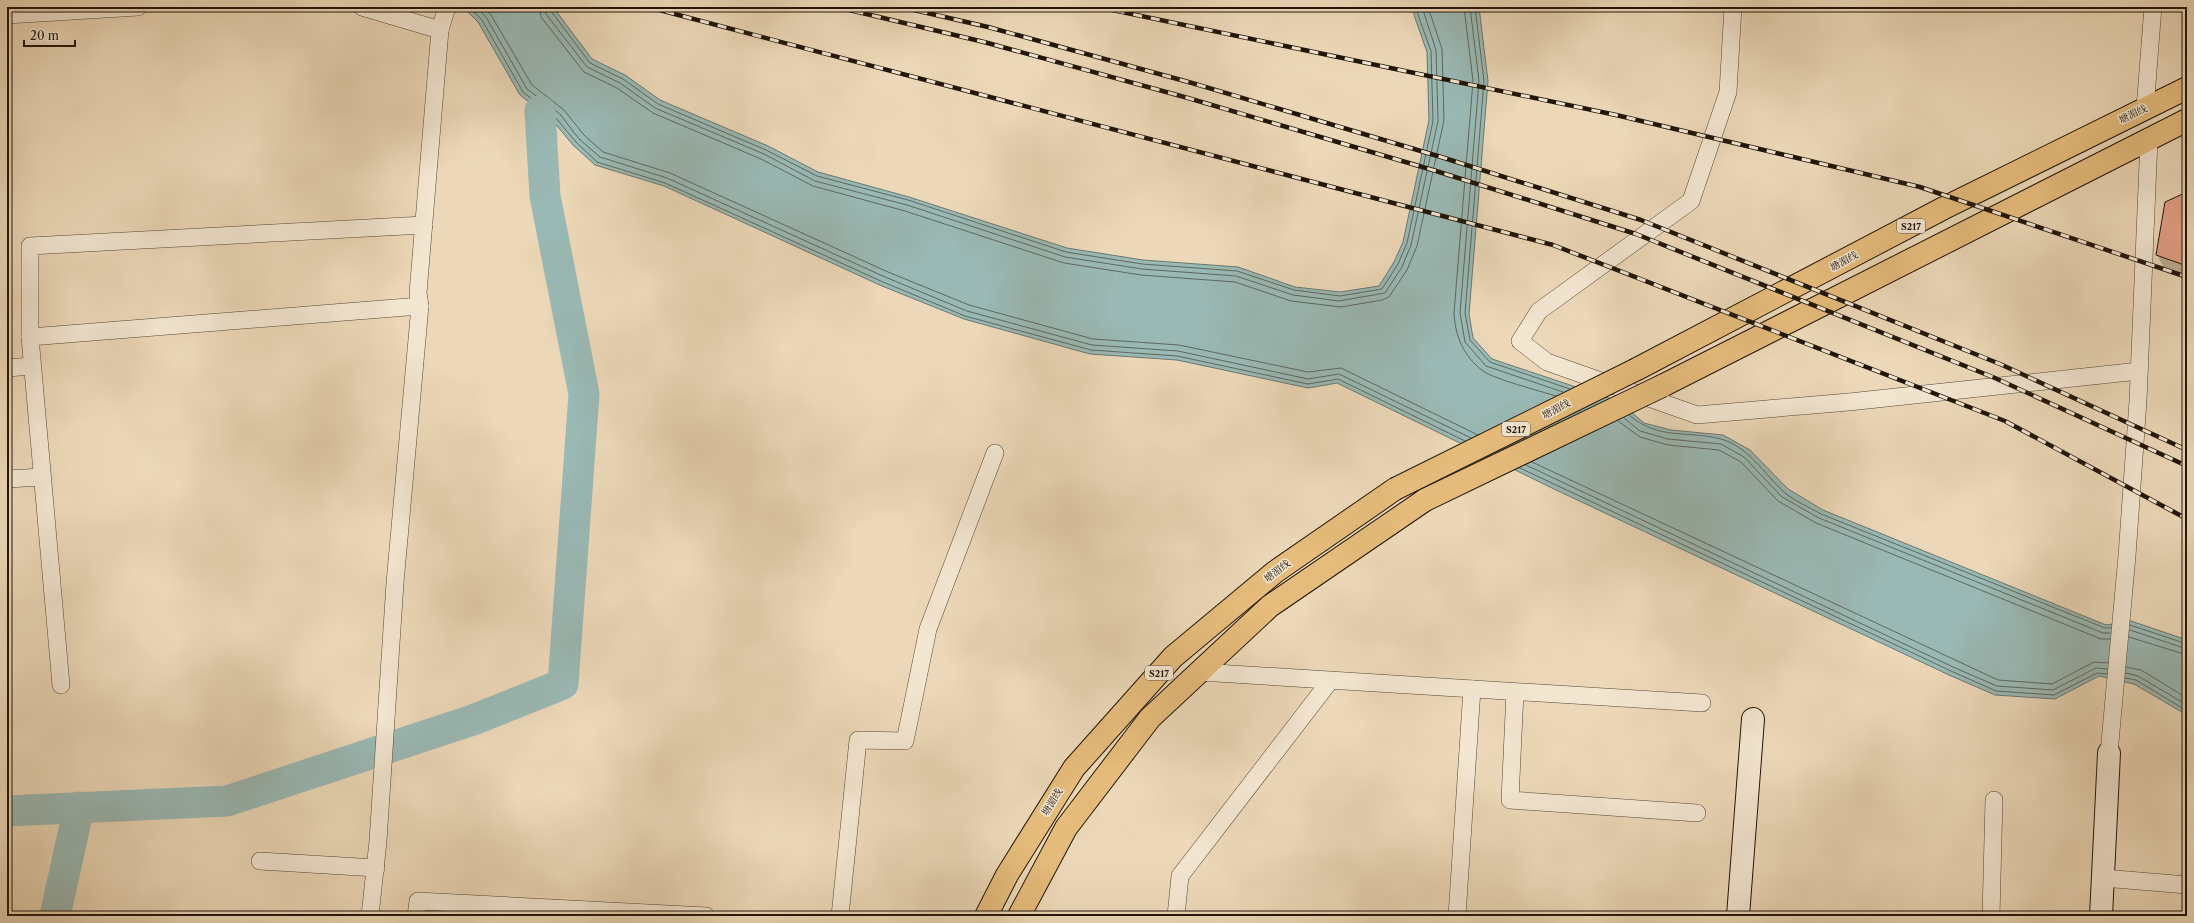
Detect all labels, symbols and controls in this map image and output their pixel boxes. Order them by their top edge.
scale bar [24,22,75,48]
text: 20 m [30,28,59,43]
street label: 塘湄线 [2117,102,2149,126]
road number: S217 [1897,219,1925,233]
street label: 塘湄线 [1828,248,1860,274]
street label: 塘湄线 [1540,396,1572,422]
road number: S217 [1502,422,1530,436]
street label: 塘湄线 [1261,557,1293,585]
road number: S217 [1145,666,1173,680]
street label: 塘湄线 [1039,786,1065,818]

